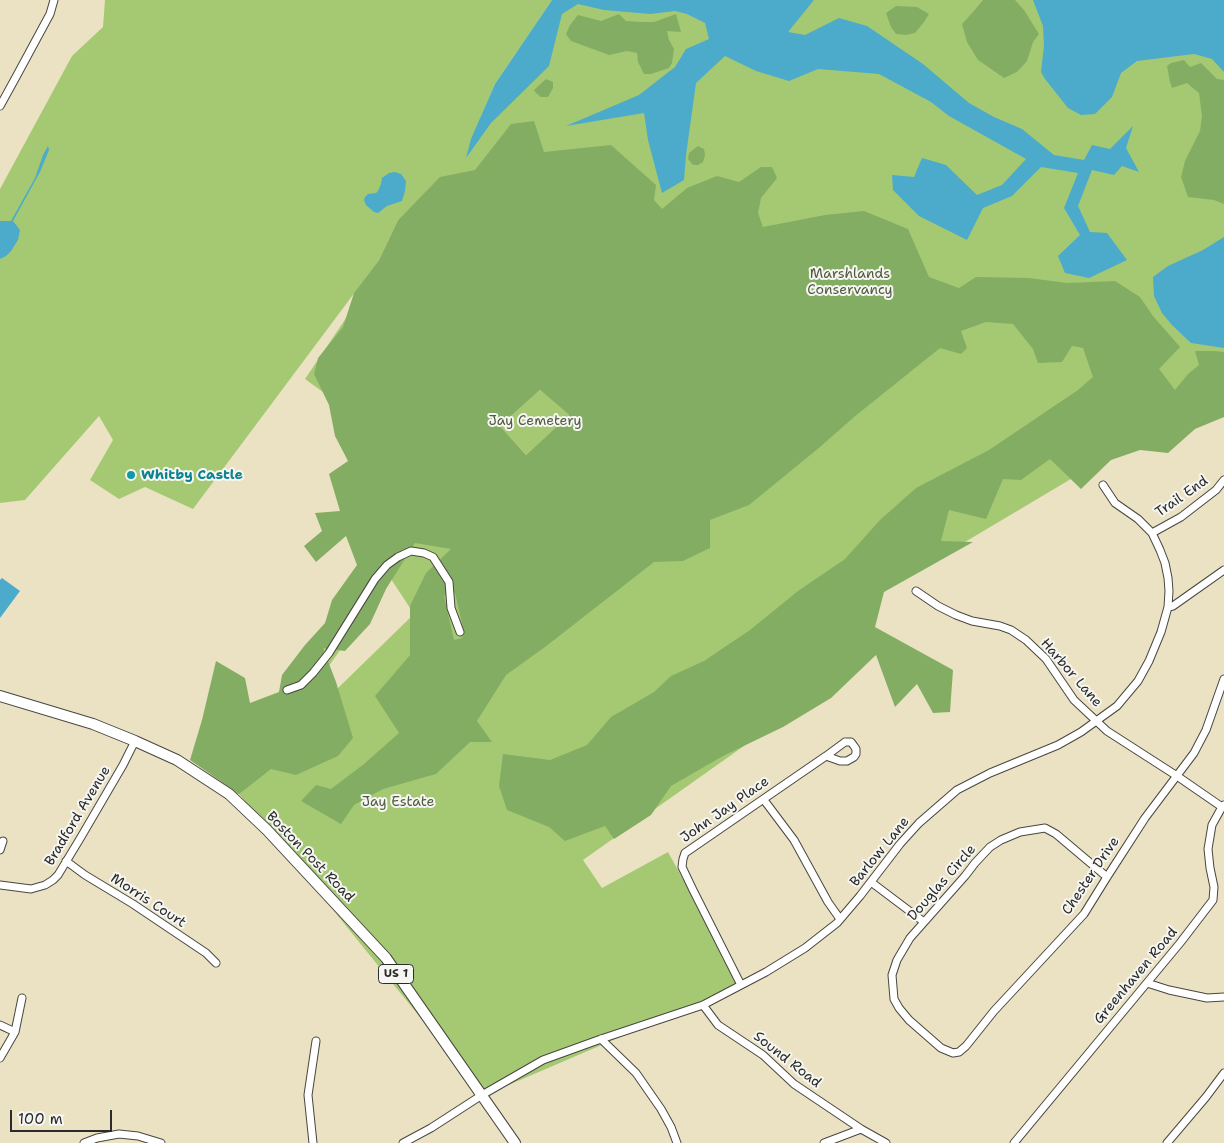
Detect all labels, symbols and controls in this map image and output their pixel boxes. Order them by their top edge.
park label: Marshlands Conservancy [807,266,893,298]
park label: Jay Cemetery [488,413,582,429]
place label: Whitby Castle [141,467,243,483]
marker: Whitby Castle [125,469,137,481]
street label: Trail End [1152,473,1212,521]
street label: Harbor Lane [1037,635,1105,711]
street label: Bradford Avenue [42,763,114,869]
street label: John Jay Place [678,773,772,847]
park label: Jay Estate [362,794,434,810]
street label: Boston Post Road [263,808,357,906]
street label: Barlow Lane [847,814,913,890]
street label: Chester Drive [1059,834,1123,918]
street label: Douglas Circle [904,841,980,925]
street label: Morris Court [107,870,189,932]
street label: Greenhaven Road [1091,924,1181,1028]
road number: US 1 [378,964,414,984]
street label: Sound Road [750,1028,824,1092]
scale bar [12,1100,115,1132]
text: 100 m [18,1109,63,1129]

